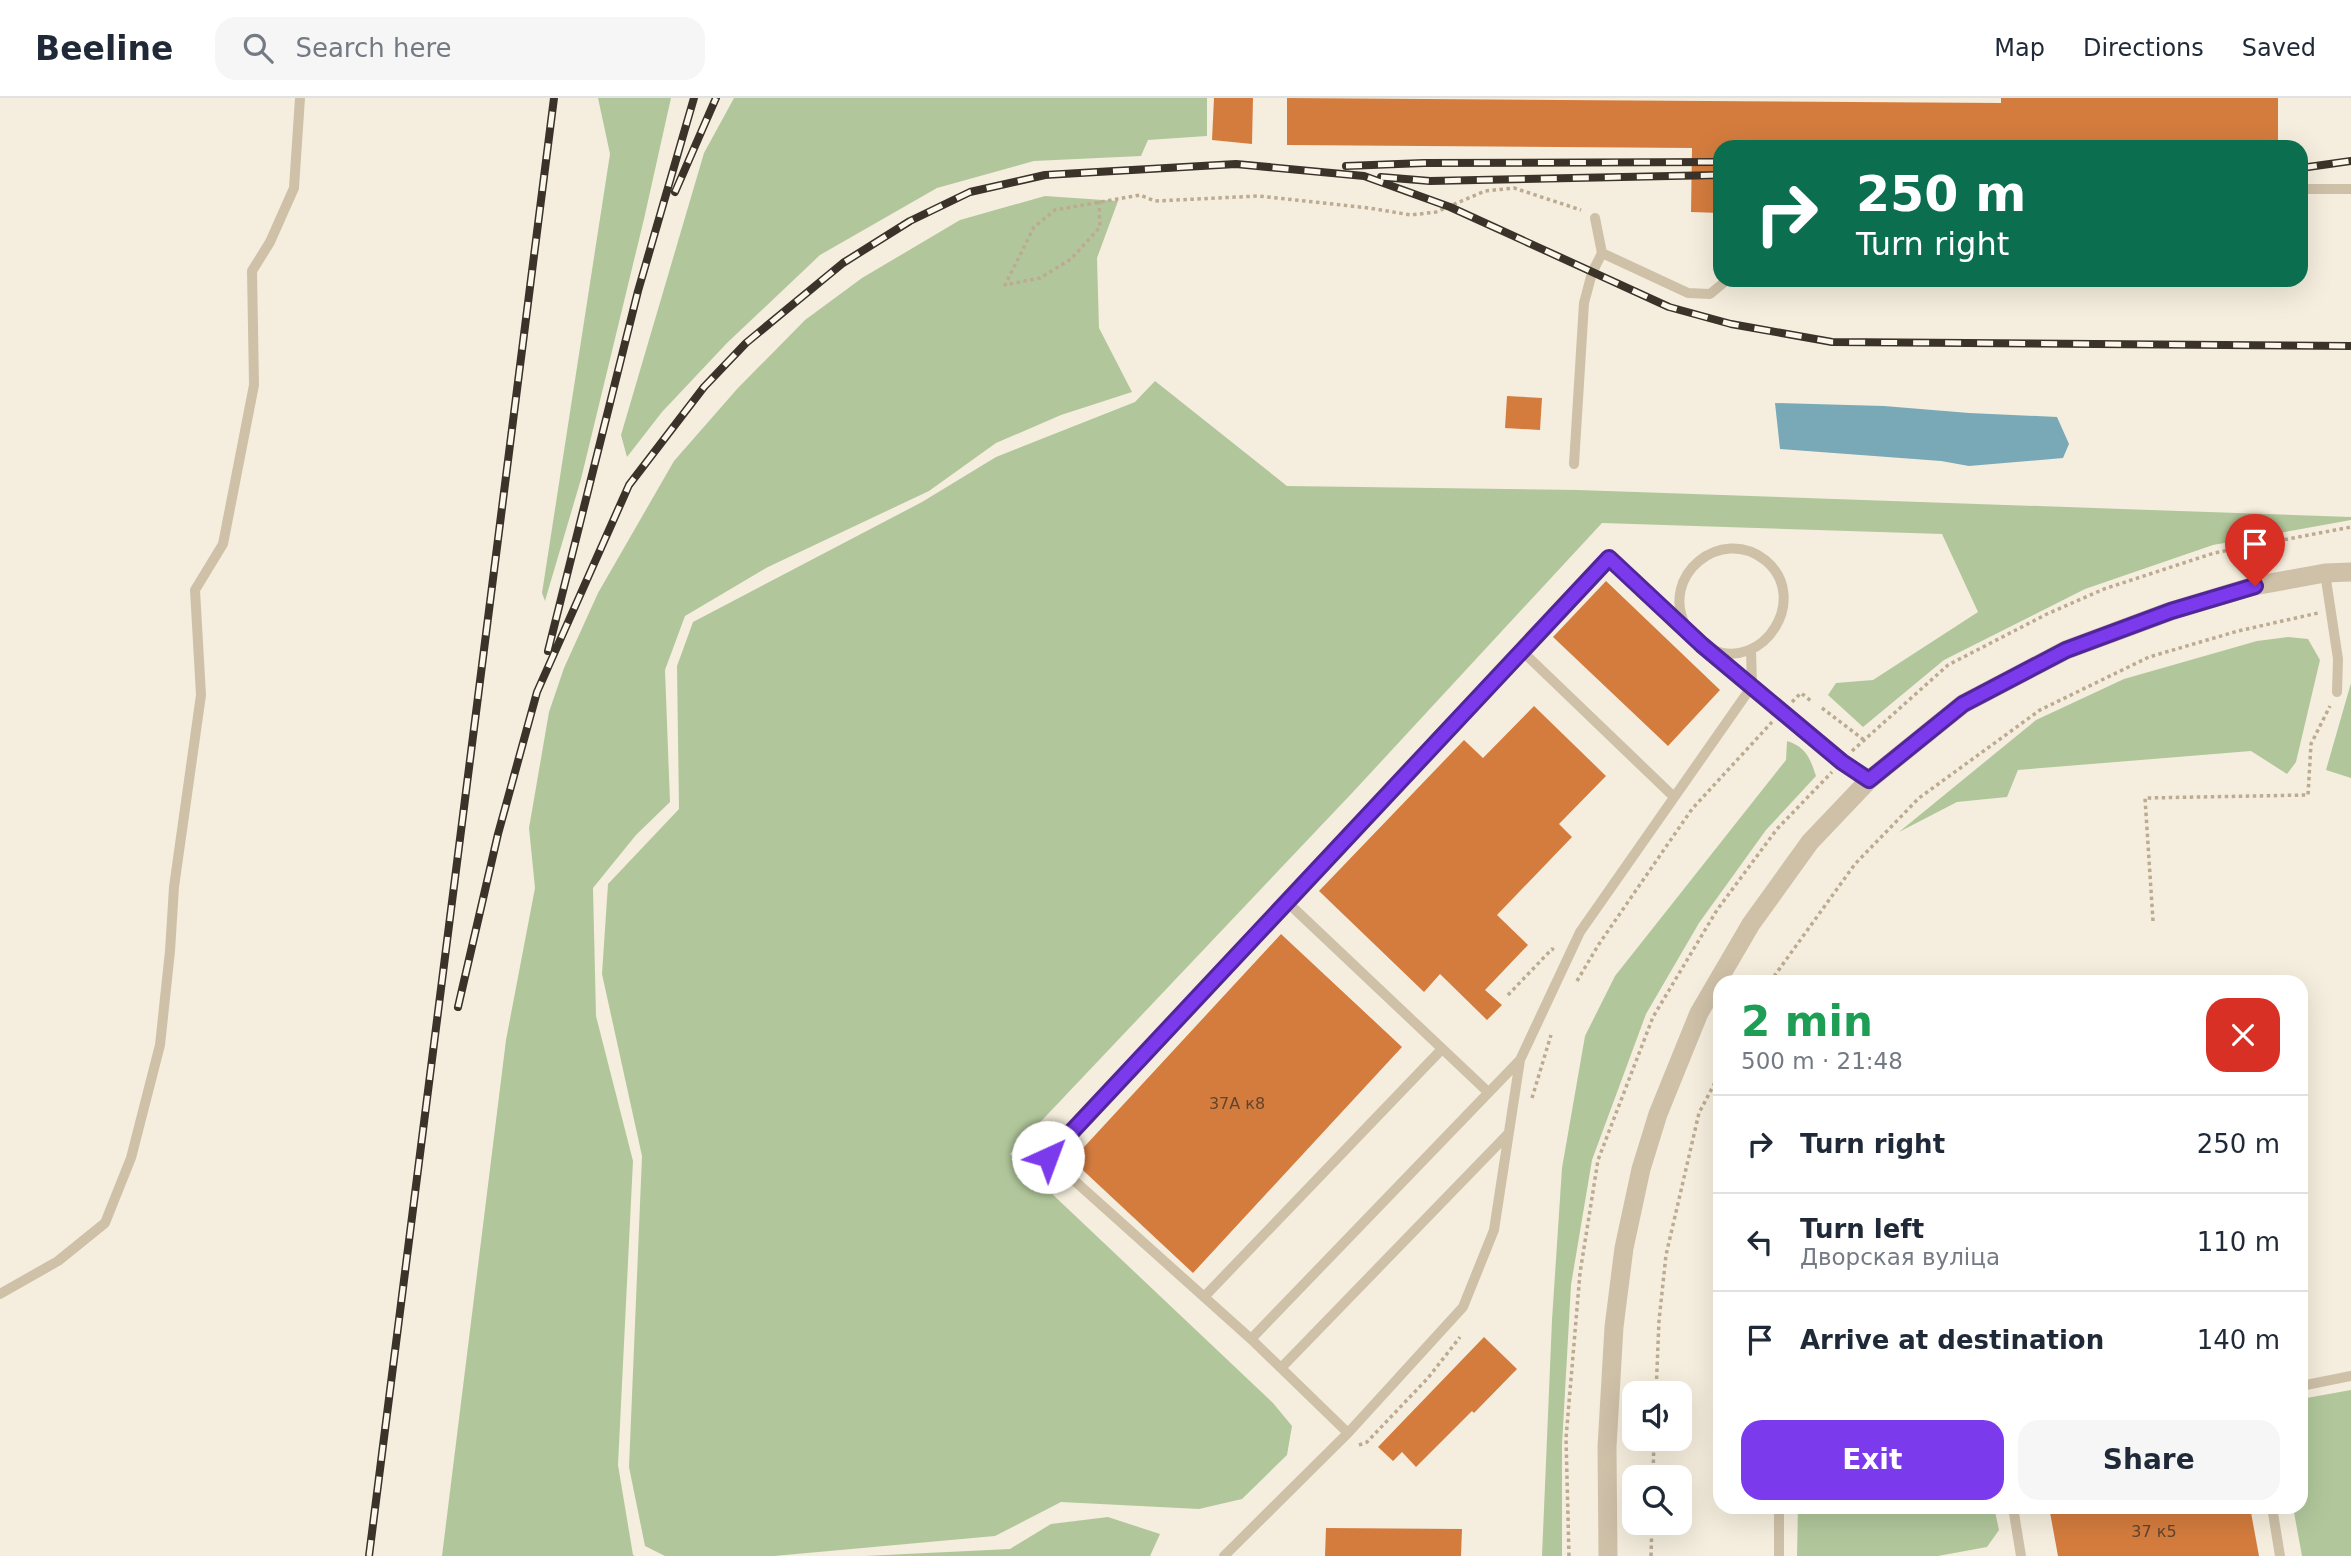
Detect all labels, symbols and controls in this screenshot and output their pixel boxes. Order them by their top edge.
search box [215,17,705,80]
text: Beeline [35,29,173,68]
icon: search [239,29,277,67]
text: Search here [295,33,452,63]
text: Map [1994,34,2045,62]
text: Directions [2083,34,2204,62]
text: Saved [2242,34,2316,62]
text: 250 m [1856,166,2026,223]
icon: right [1741,168,1832,259]
text: Turn right [1856,225,2009,263]
pin [2225,514,2285,586]
icon: arrive [2236,525,2274,563]
text: 2 min [1741,997,1873,1046]
button: close [2206,998,2280,1072]
text: 500 m · 21:48 [1741,1048,1903,1074]
house number: 37А к8 [1209,1094,1265,1113]
position arrow [1011,1120,1085,1194]
icon: right [1741,1125,1779,1163]
text: Turn right [1800,1129,1945,1159]
text: 250 m [2197,1129,2280,1159]
text: Turn left [1800,1214,1924,1244]
icon: left [1741,1223,1779,1261]
text: 110 m [2197,1227,2280,1257]
text: Дворская вуліца [1800,1244,2000,1270]
icon: arrive [1741,1321,1779,1359]
text: Arrive at destination [1800,1325,2104,1355]
text: 140 m [2197,1325,2280,1355]
map controls [1622,1381,1692,1535]
button: sound [1622,1381,1692,1451]
button: Exit [1741,1420,2004,1500]
button: Share [2018,1420,2280,1500]
button: search [1622,1465,1692,1535]
house number: 37 к5 [2131,1522,2177,1541]

